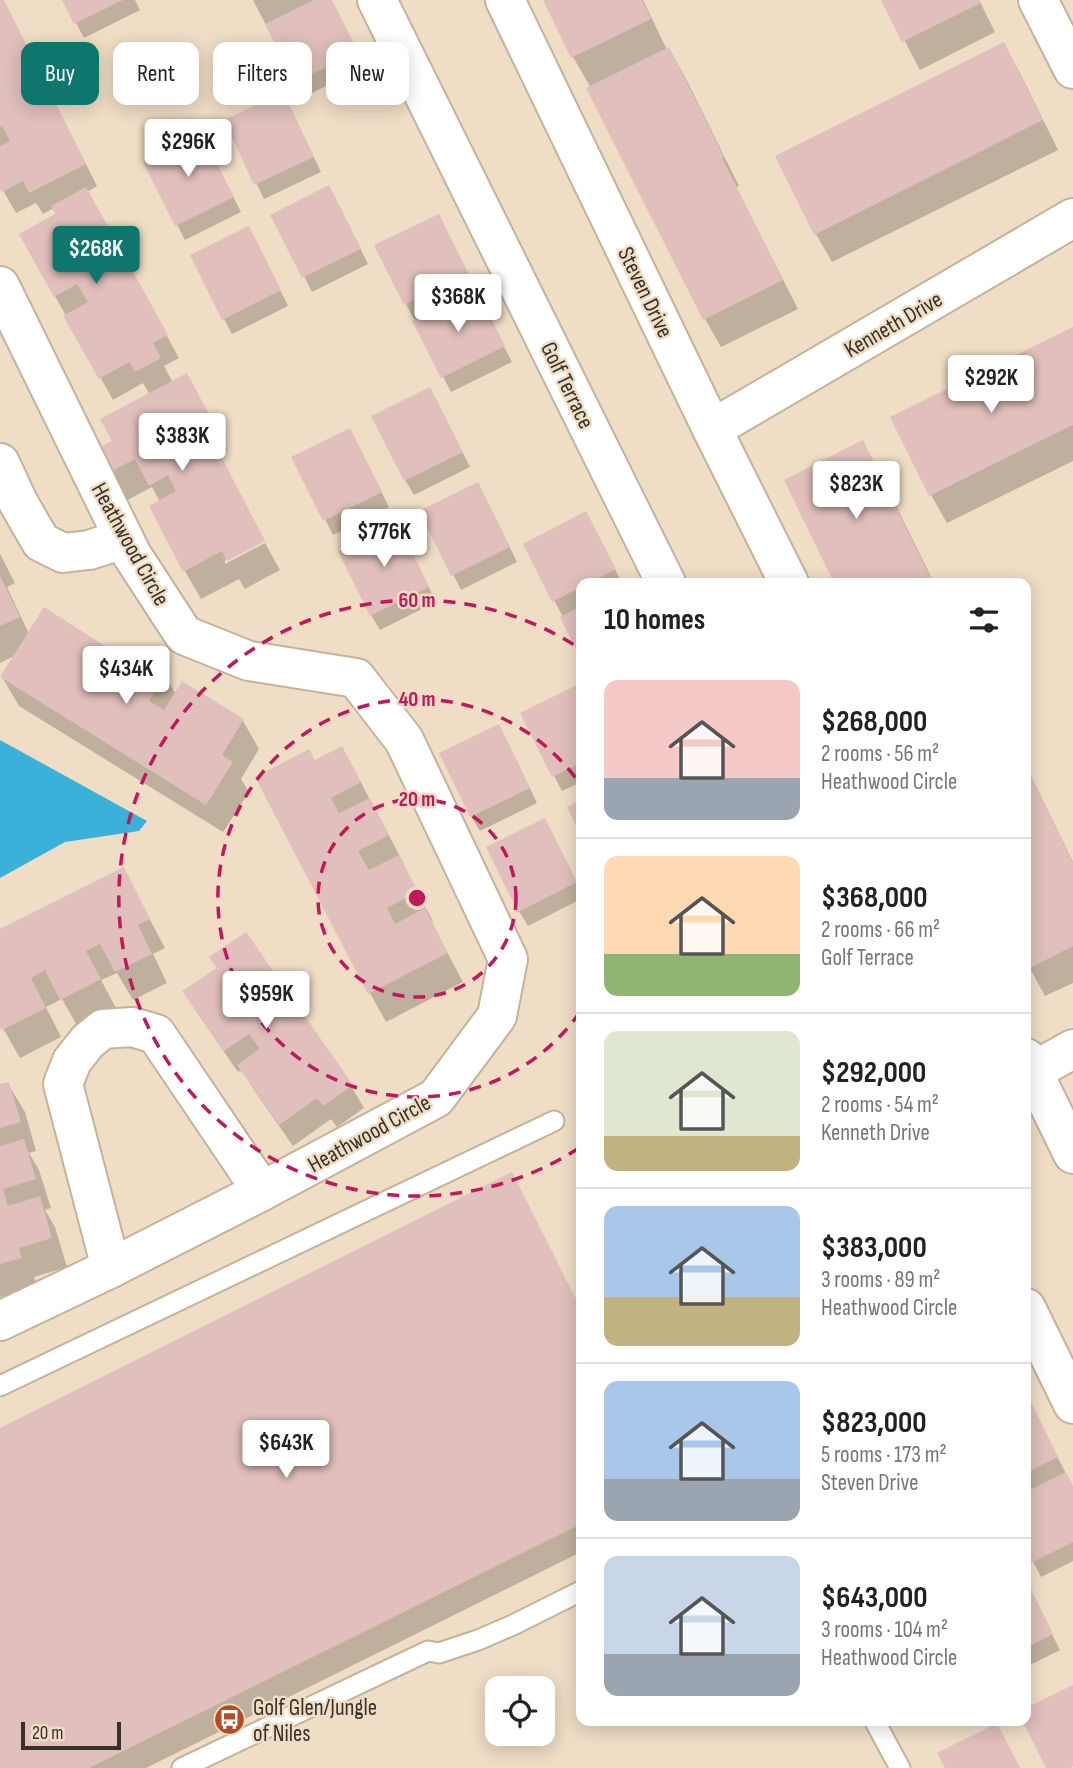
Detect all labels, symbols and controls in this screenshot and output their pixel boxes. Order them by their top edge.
chip: Buy [21,42,99,105]
chip: Rent [113,42,199,105]
chip: Filters [213,42,312,105]
chip: New [326,42,409,105]
pin: $296K [139,120,237,179]
text: $296K [161,128,215,156]
pin: $268K [47,226,145,286]
text: $268K [69,235,123,263]
street label: Steven Drive [611,243,679,342]
pin: $368K [409,274,507,334]
text: $368K [430,283,486,311]
street label: Kenneth Drive [839,286,948,364]
street label: Golf Terrace [534,338,600,433]
pin: $292K [942,356,1040,415]
text: $292K [964,364,1018,392]
pin: $383K [133,414,231,473]
text: $383K [155,422,209,450]
pin: $823K [807,462,905,521]
text: $823K [829,470,883,498]
street label: Heathwood Circle [85,478,175,611]
pin: $776K [335,510,433,569]
text: $776K [357,518,411,546]
text: 60 m [398,588,436,613]
icon: filters [965,601,1003,639]
text: 10 homes [604,602,705,638]
pin: $434K [77,646,175,706]
text: $434K [99,655,153,683]
text: 40 m [399,687,435,712]
text: $268,000 [821,704,927,740]
icon: home [660,708,744,792]
text: 2 rooms · 56 m² [821,740,939,768]
text: Heathwood Circle [821,768,957,796]
text: 20 m [399,787,435,812]
text: $368,000 [821,880,928,916]
icon: home [660,884,744,968]
centre of rings [405,886,429,910]
text: 2 rooms · 66 m² [821,916,940,944]
text: Golf Terrace [821,944,914,972]
pin: $959K [217,972,315,1031]
text: $959K [239,980,294,1008]
text: $292,000 [821,1055,926,1091]
icon: home [660,1059,744,1143]
street label: Heathwood Circle [303,1089,436,1179]
text: 2 rooms · 54 m² [821,1091,939,1119]
text: Kenneth Drive [821,1119,930,1147]
text: $383,000 [821,1230,927,1266]
icon: home [660,1234,744,1318]
text: 3 rooms · 89 m² [821,1266,940,1294]
text: Heathwood Circle [821,1294,957,1322]
text: $823,000 [821,1405,927,1441]
icon: home [660,1409,744,1493]
pin: $643K [237,1420,335,1480]
text: $643K [258,1429,314,1457]
text: 5 rooms · 173 m² [821,1441,947,1469]
text: Steven Drive [821,1469,918,1497]
text: $643,000 [821,1580,927,1616]
icon: home [660,1584,744,1668]
text: 3 rooms · 104 m² [821,1616,948,1644]
text: Heathwood Circle [821,1644,957,1672]
map controls [485,1676,555,1746]
button: locate [485,1676,555,1746]
place label: Golf Glen/Jungle of Niles [253,1694,377,1748]
bus stop icon: Golf Glen/Jungle of Niles [213,1703,247,1737]
scale bar [21,1719,121,1751]
text: 20 m [32,1722,64,1745]

